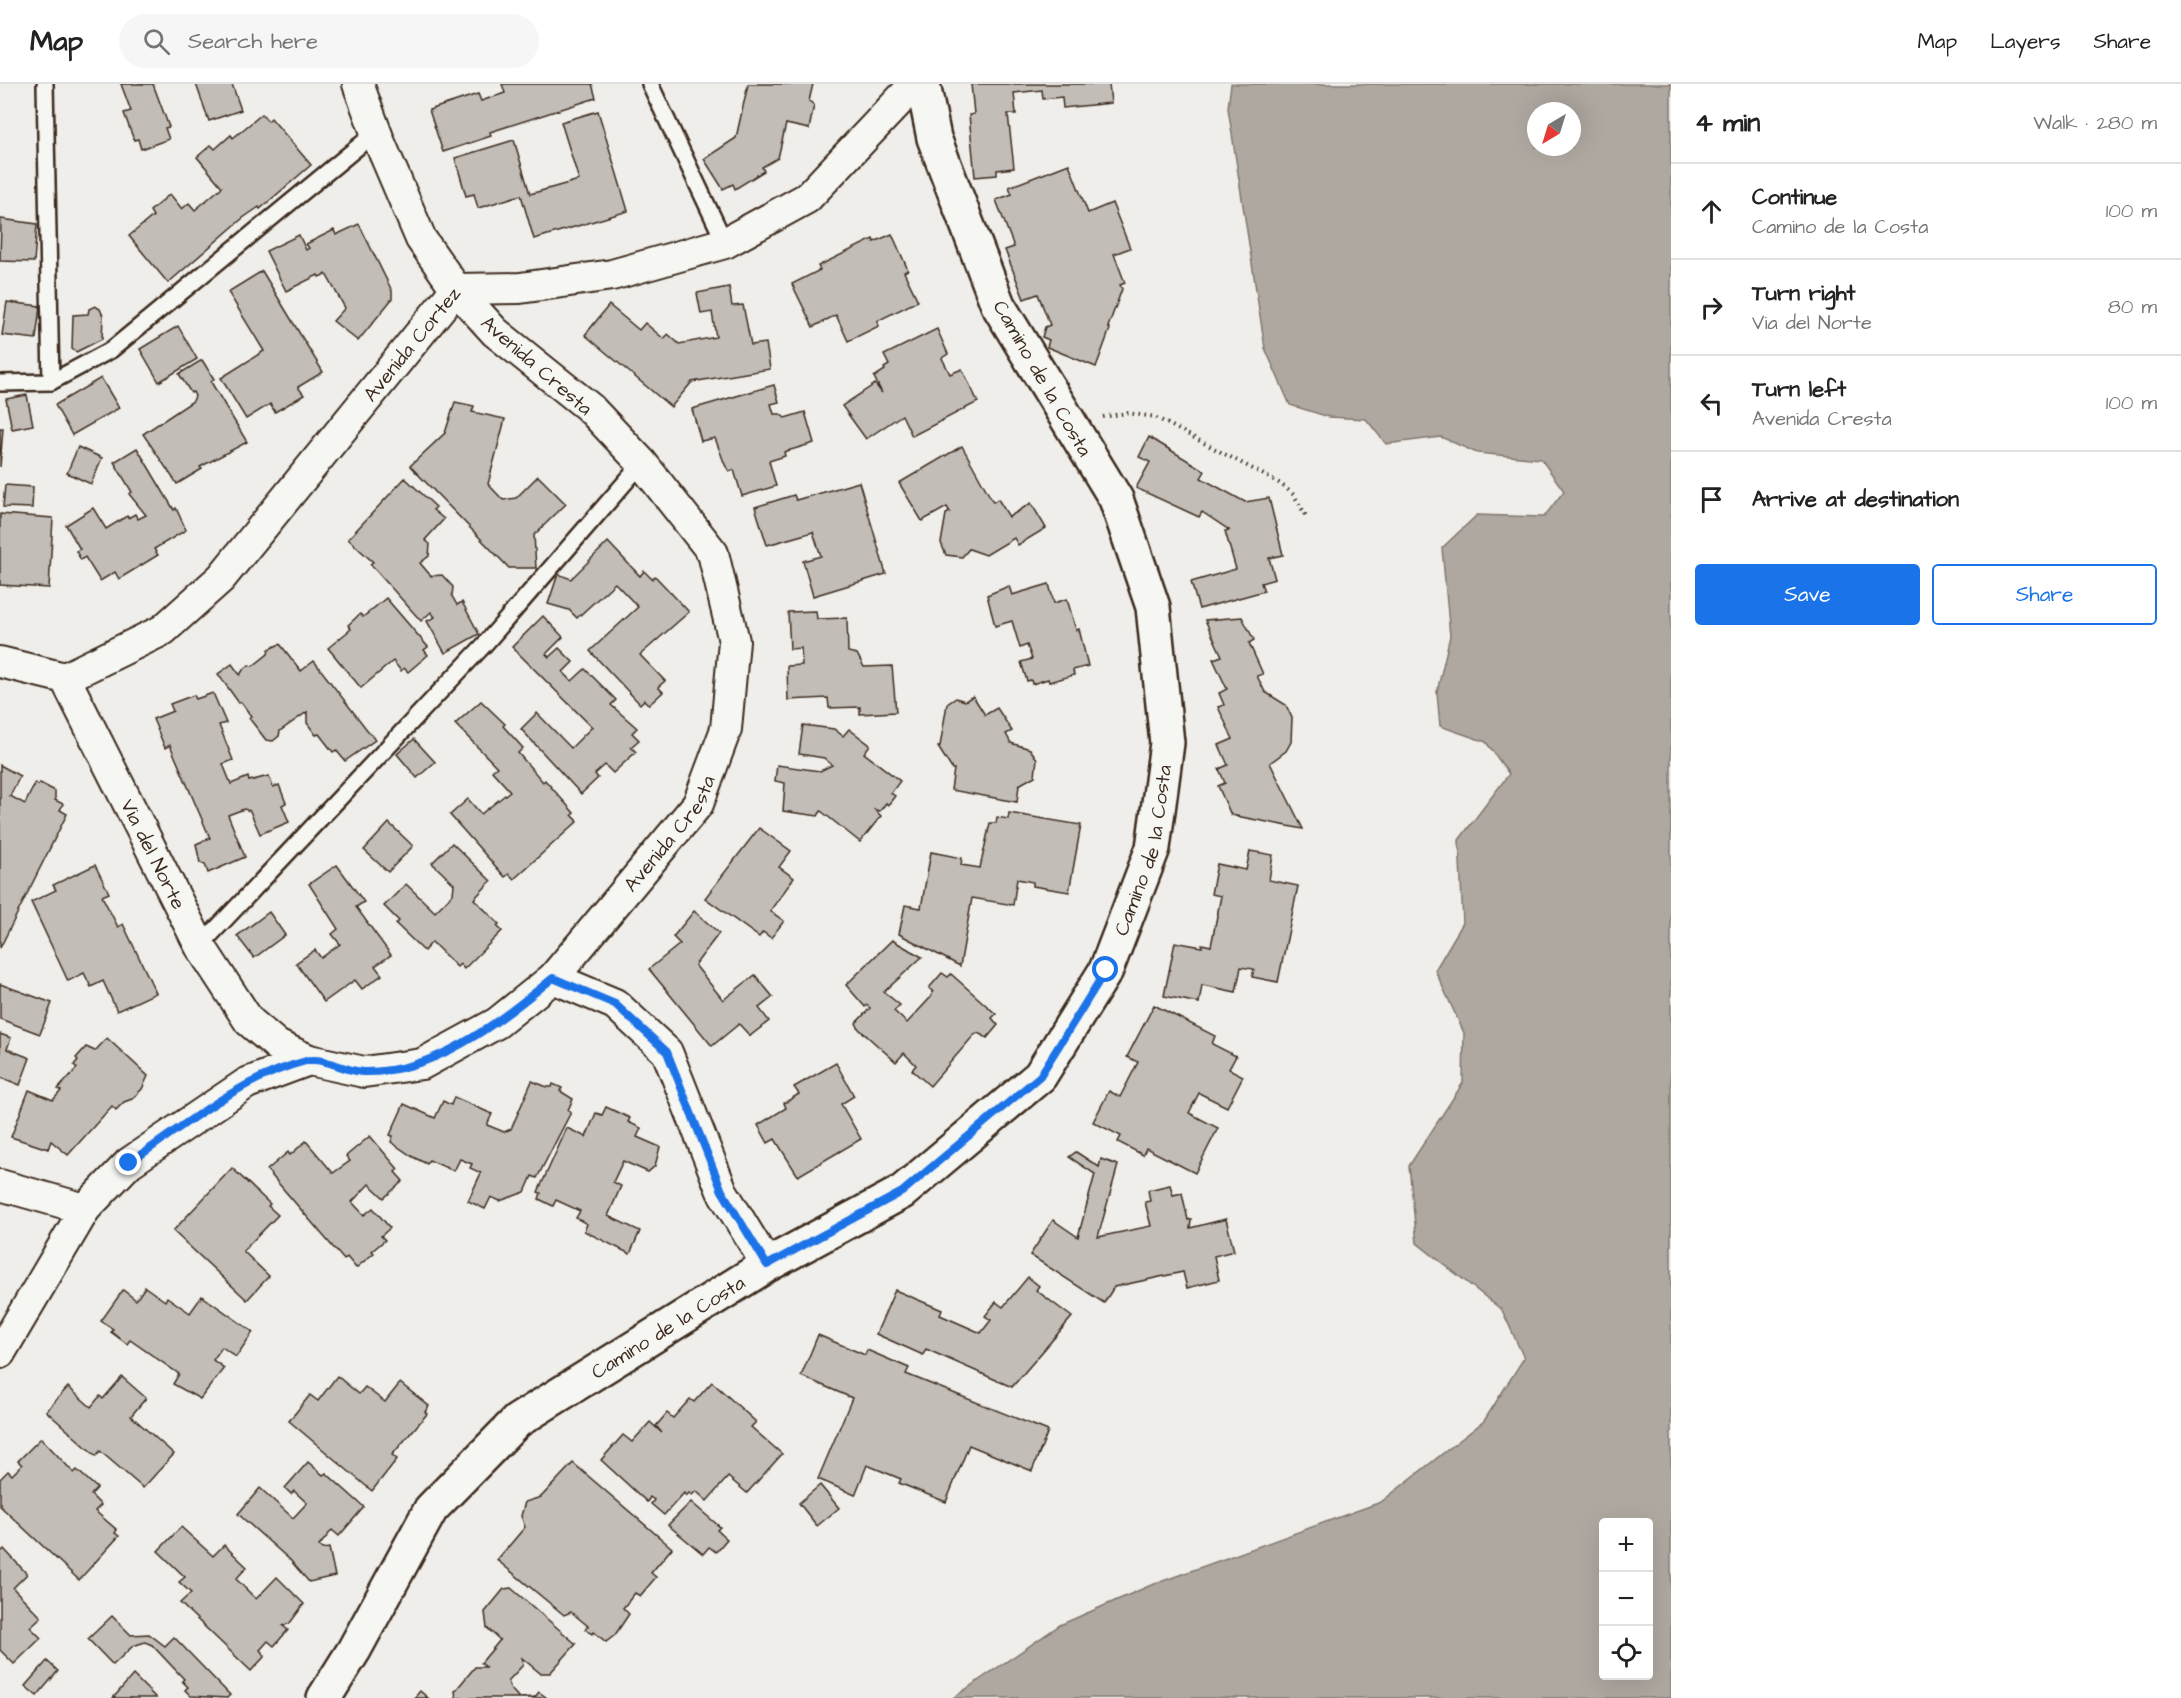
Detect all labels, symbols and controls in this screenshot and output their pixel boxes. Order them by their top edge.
search box [119,14,539,68]
text: Map [30,22,83,61]
icon: search [140,25,173,58]
text: Search here [188,26,318,57]
text: Map [1917,27,1957,56]
text: Layers [1990,27,2060,56]
text: Share [2093,27,2151,56]
north arrow [1527,102,1581,156]
text: 4 min [1695,105,1760,141]
text: Walk · 280 m [2033,109,2157,137]
text: Continue [1752,182,1837,213]
icon: ahead [1695,195,1728,228]
text: 100 m [2106,197,2157,225]
text: Camino de la Costa [1752,213,1928,241]
text: Turn right [1752,278,1855,309]
street label: Avenida Cortez [357,281,468,408]
icon: right [1695,291,1728,324]
text: 80 m [2108,293,2157,321]
street label: Camino de la Costa [986,295,1098,462]
street label: Avenida Cresta [474,309,598,422]
text: Via del Norte [1752,309,1872,337]
text: Turn left [1752,374,1846,405]
icon: left [1695,387,1728,420]
text: 100 m [2106,389,2157,417]
text: Avenida Cresta [1752,405,1892,433]
icon: arrive [1695,483,1728,516]
text: Arrive at destination [1752,484,1959,515]
button: Save [1695,564,1920,625]
button: Share [1932,564,2157,625]
street label: Camino de la Costa [1108,763,1179,940]
street label: Avenida Cresta [617,772,722,898]
street label: Via del Norte [113,795,192,914]
route start [1092,956,1118,982]
route end [115,1149,141,1175]
street label: Camino de la Costa [586,1269,751,1386]
map controls [1599,1518,1653,1680]
button: + [1599,1518,1653,1572]
button: − [1599,1572,1653,1626]
button: locate [1599,1626,1653,1680]

